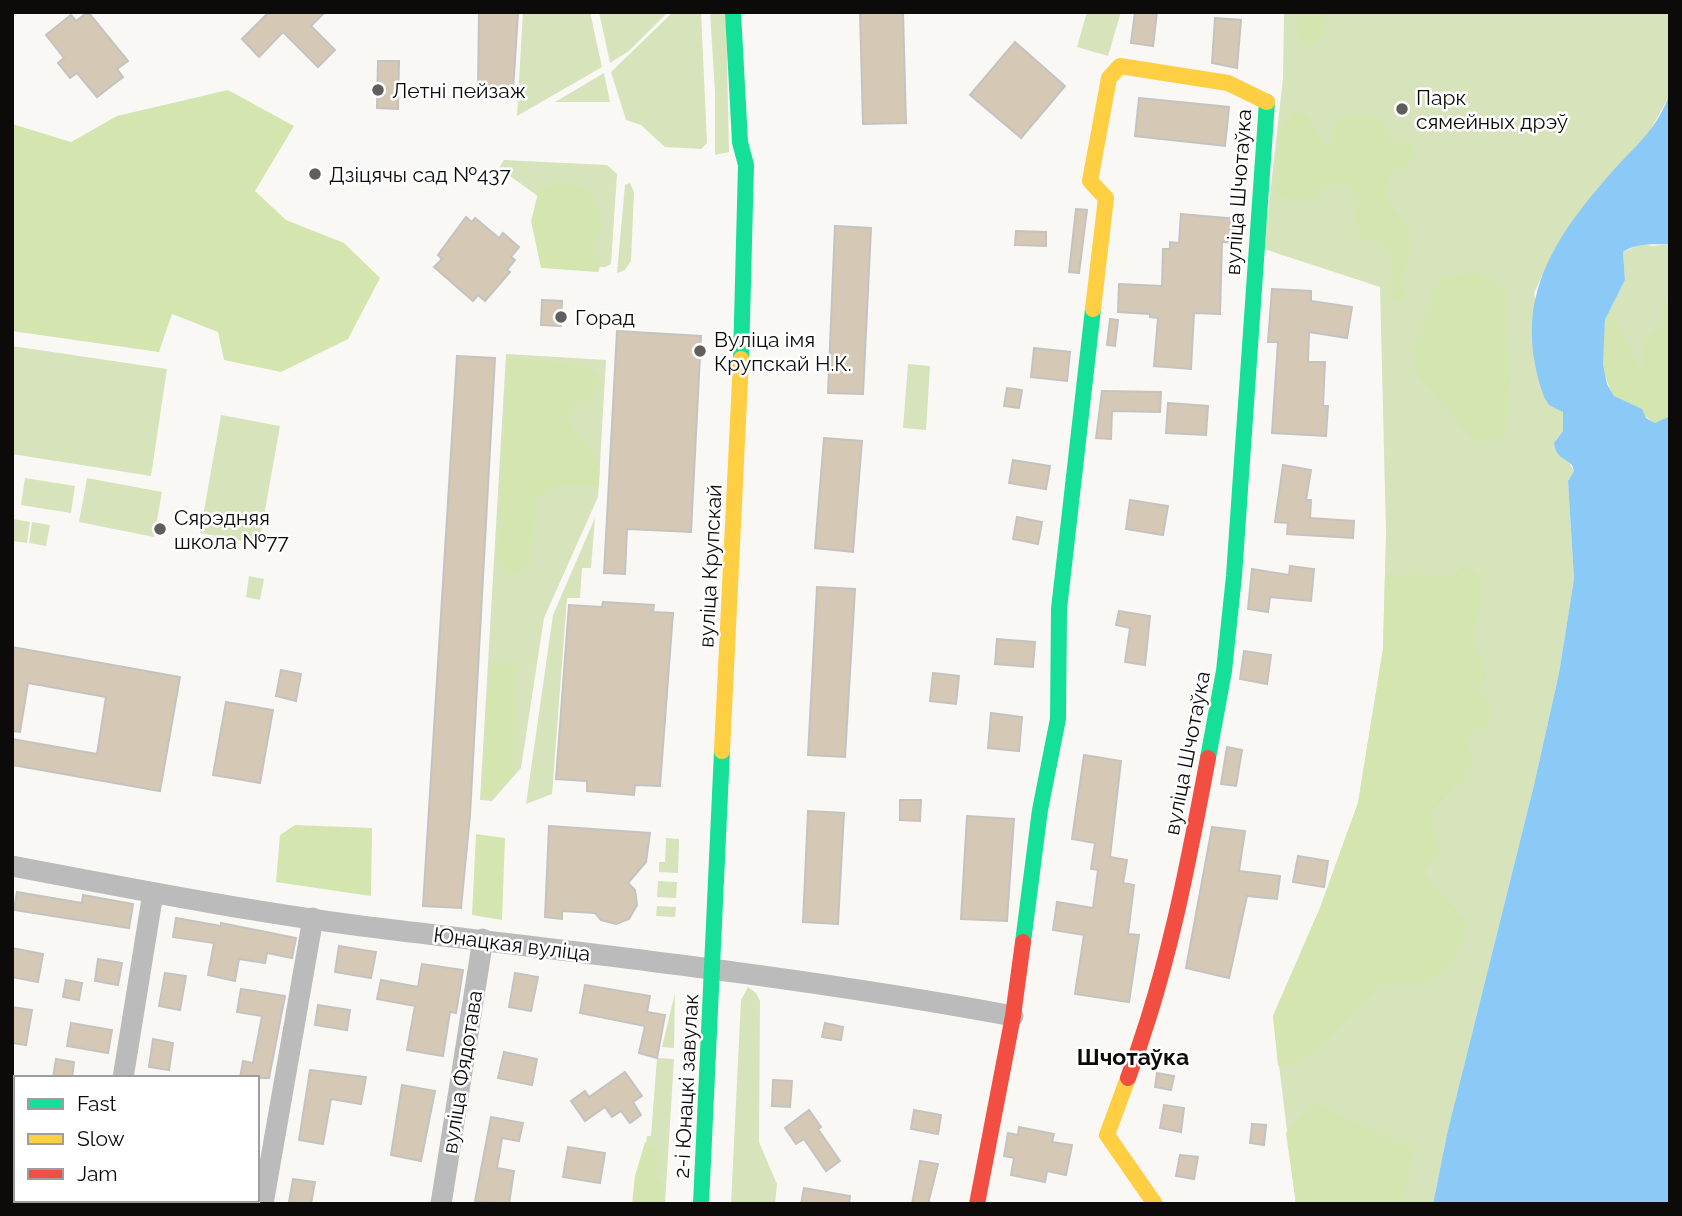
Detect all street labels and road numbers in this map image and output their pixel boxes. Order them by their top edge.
street label: вуліца Шчотаўка [1220,108,1256,276]
street label: вуліца Крупскай [693,484,727,648]
street label: вуліца Шчотаўка [1159,669,1215,837]
street label: Юнацкая вуліца [432,922,592,966]
street label: вуліца Фядотава [437,989,487,1155]
street label: 2-і Юнацкі завулак [669,993,703,1179]

